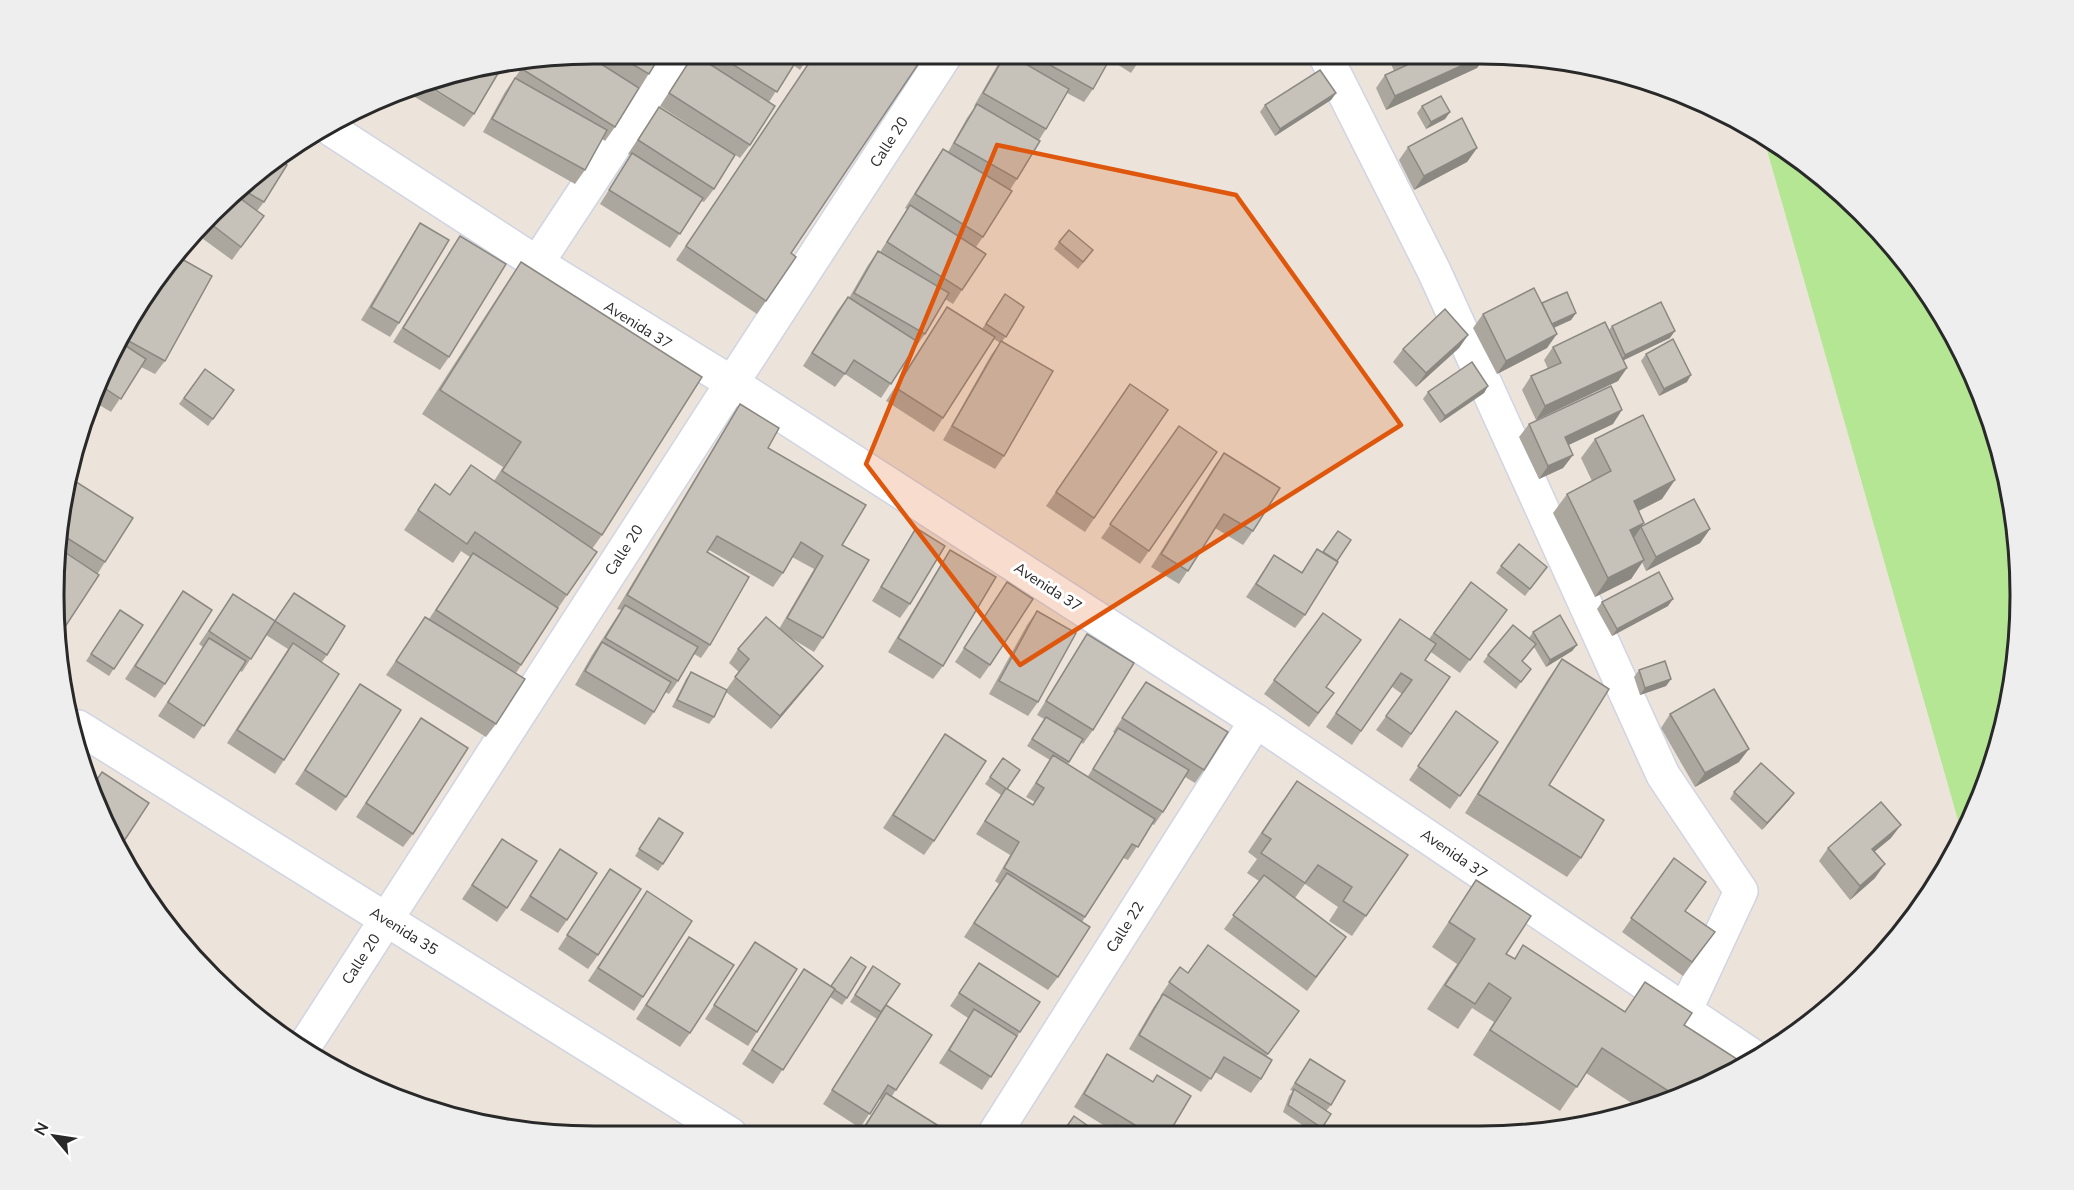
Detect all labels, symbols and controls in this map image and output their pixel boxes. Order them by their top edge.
street label: Calle 20 [865,113,913,171]
street label: Avenida 37 [600,296,676,354]
street label: Calle 20 [600,521,648,579]
street label: Avenida 37 [1010,558,1086,616]
street label: Avenida 37 [1417,824,1491,884]
street label: Calle 22 [1102,898,1148,956]
street label: Avenida 35 [366,902,442,960]
street label: Calle 20 [337,930,385,988]
north arrow [24,1106,84,1166]
text: N [29,1119,54,1140]

